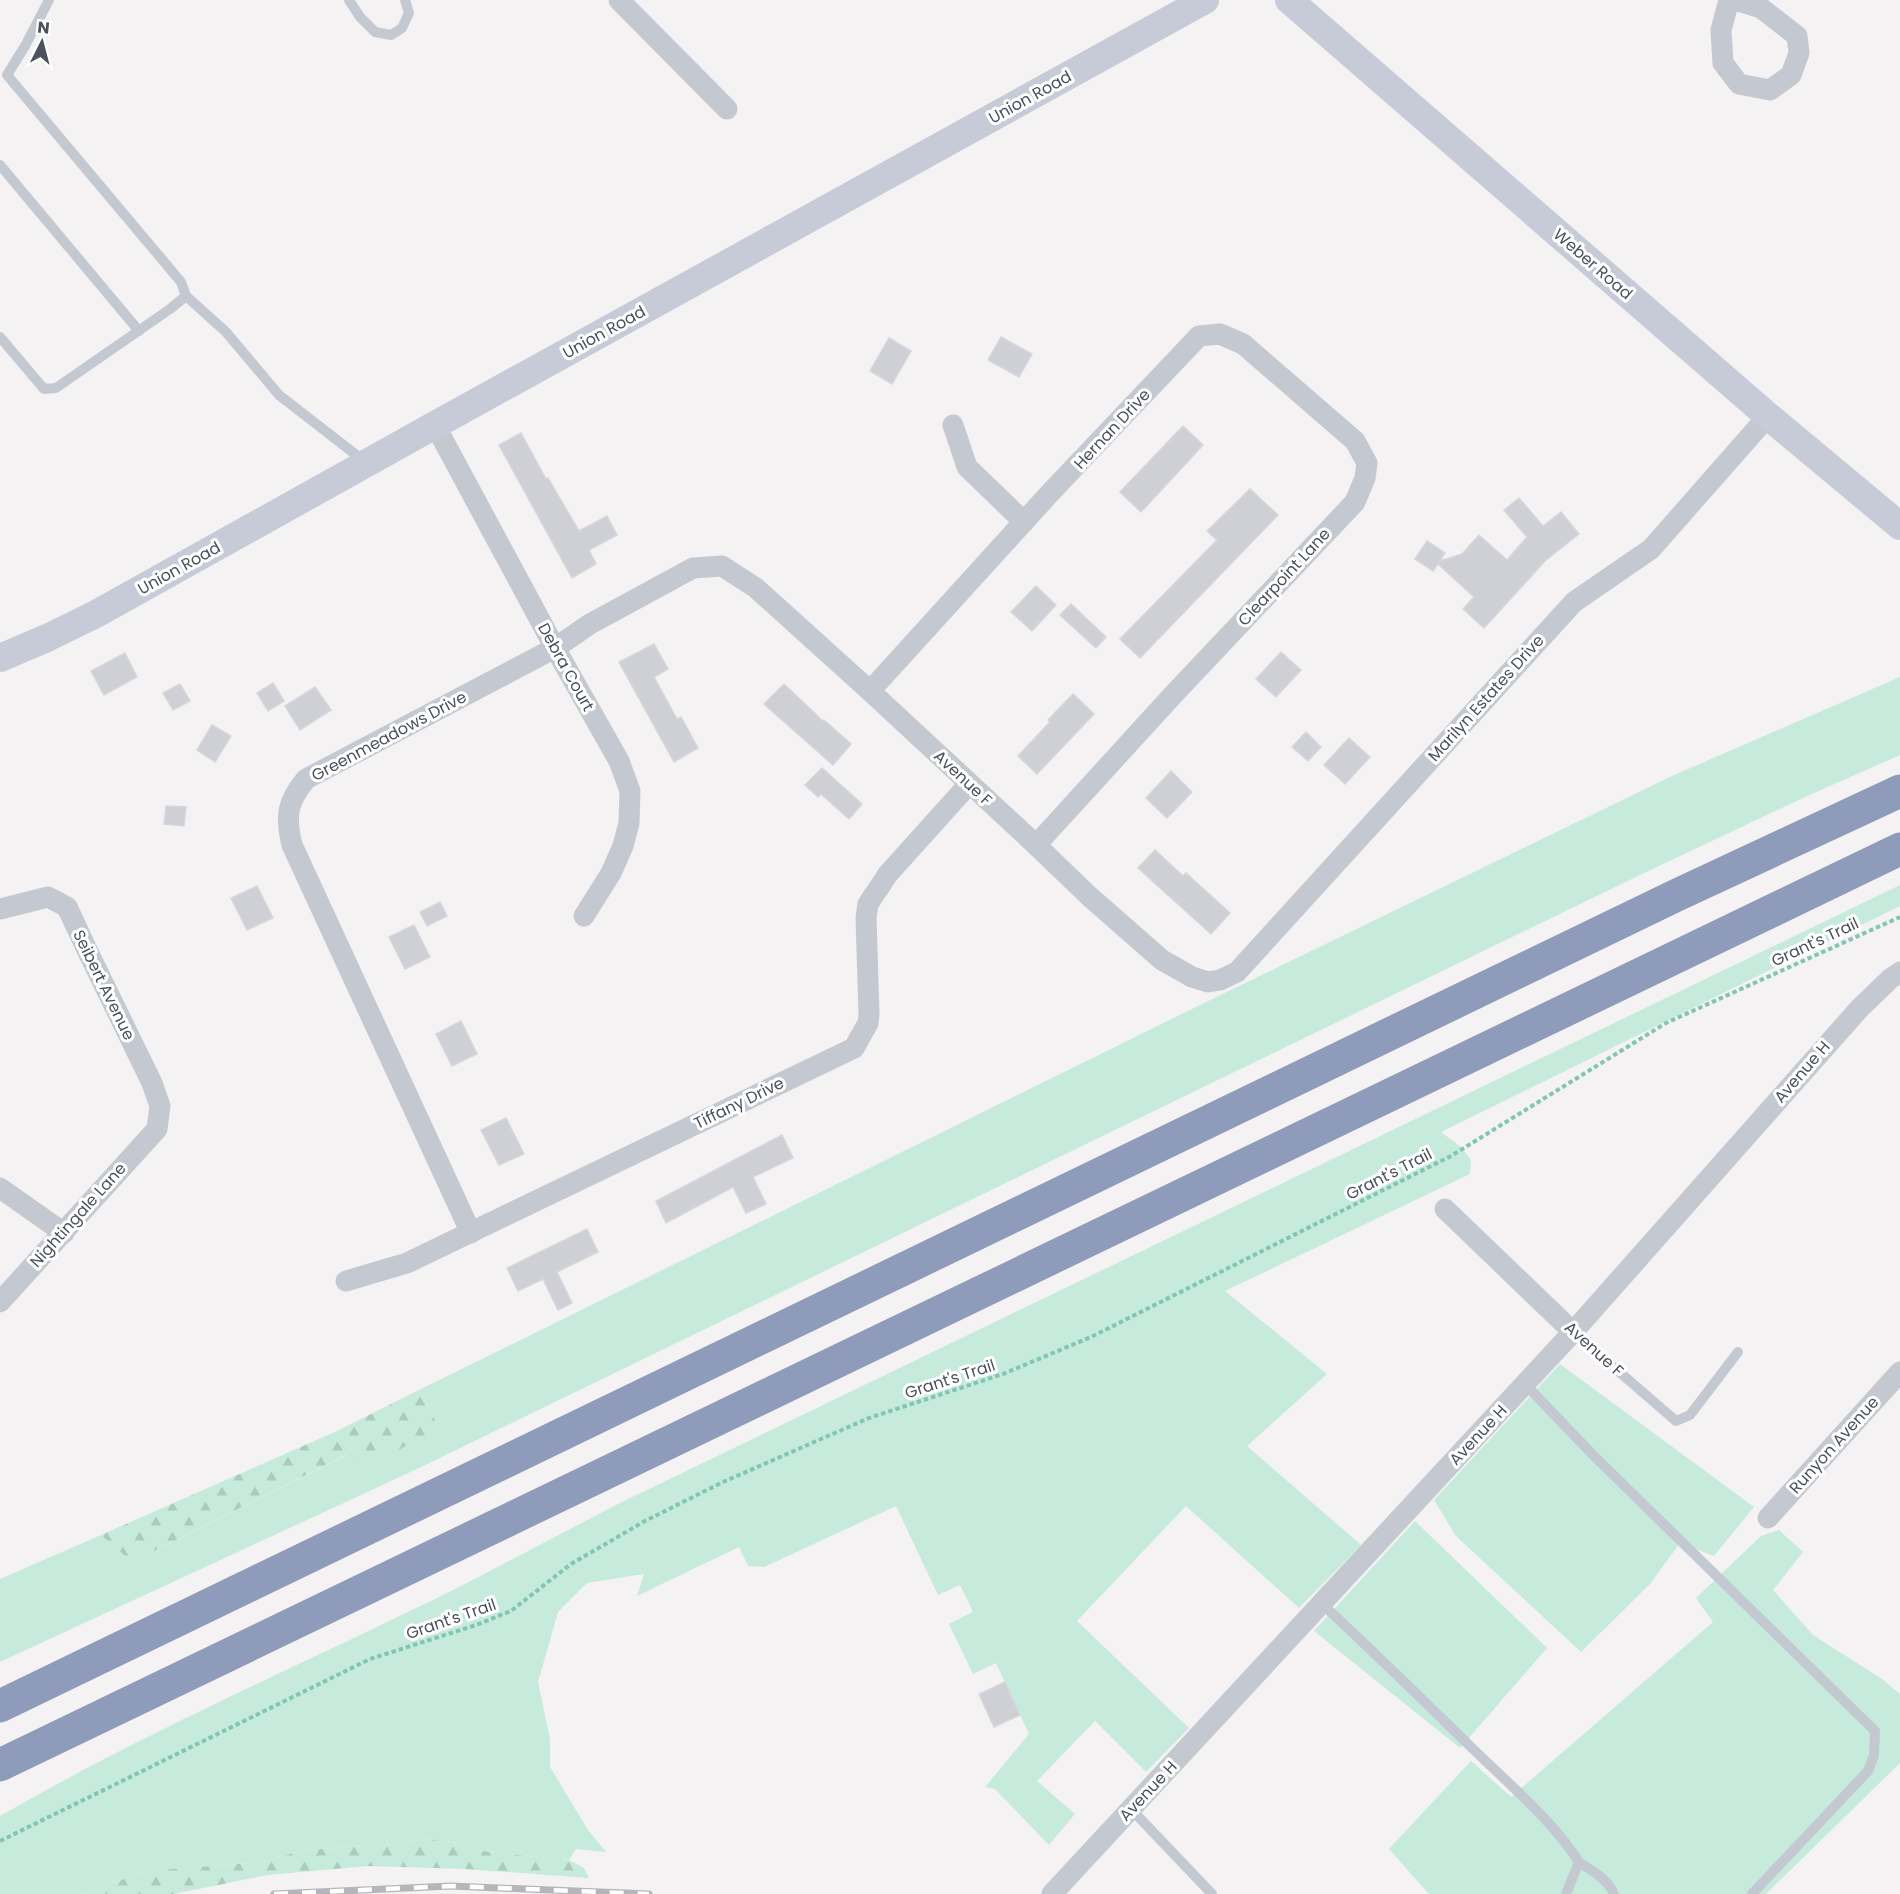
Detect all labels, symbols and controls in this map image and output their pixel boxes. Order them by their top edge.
north arrow [12,12,72,72]
text: N [36,16,51,40]
street label: Union Road [984,65,1076,129]
street label: Weber Road [1548,223,1638,305]
street label: Union Road [558,300,650,364]
street label: Hernan Drive [1069,384,1155,474]
street label: Clearpoint Lane [1233,523,1335,631]
street label: Union Road [133,536,225,600]
street label: Debra Court [532,619,600,715]
street label: Marilyn Estates Drive [1423,629,1549,766]
street label: Greenmeadows Drive [307,685,471,787]
street label: Avenue F [929,745,997,811]
street label: Grant's Trail [1768,912,1862,972]
street label: Seibert Avenue [67,926,141,1044]
street label: Avenue H [1769,1036,1835,1108]
street label: Tiffany Drive [690,1071,788,1135]
street label: Grant's Trail [1342,1142,1436,1206]
street label: Nightingale Lane [25,1157,131,1272]
street label: Avenue F [1559,1316,1629,1382]
street label: Grant's Trail [902,1354,998,1404]
street label: Runyon Avenue [1784,1391,1884,1499]
street label: Avenue H [1444,1400,1512,1470]
street label: Grant's Trail [403,1593,499,1645]
street label: Avenue H [1114,1756,1182,1826]

